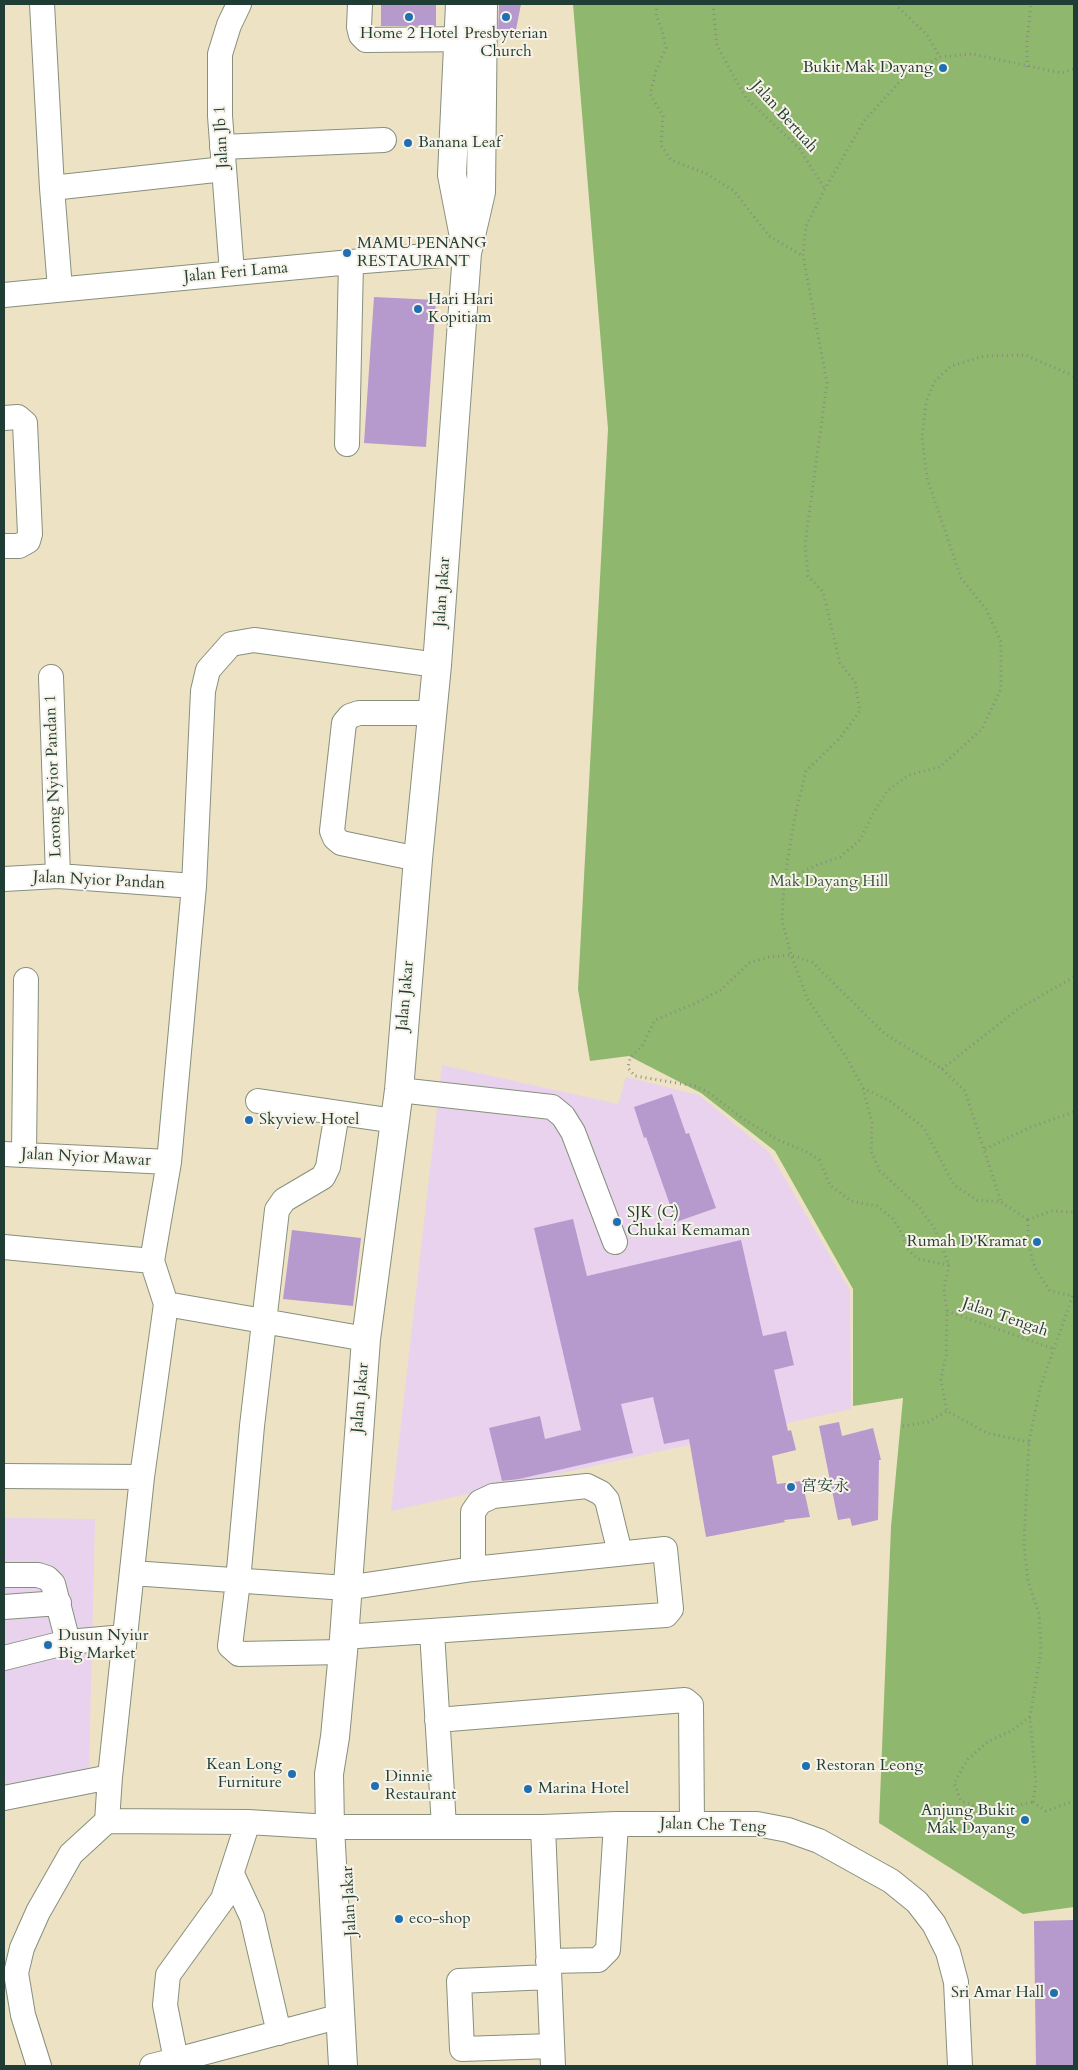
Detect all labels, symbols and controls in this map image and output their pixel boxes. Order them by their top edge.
marker: Home 2 Hotel [403,11,415,23]
marker: Presbyterian Church [500,11,512,23]
place label: Home 2 Hotel [360,24,458,44]
place label: Presbyterian Church [464,24,548,62]
place label: Bukit Mak Dayang [803,58,933,78]
marker: Bukit Mak Dayang [937,62,949,74]
street label: Jalan Bertuah [747,77,821,157]
street label: Jalan Jb 1 [211,105,233,169]
place label: Banana Leaf [418,133,501,153]
marker: Banana Leaf [402,137,414,149]
place label: MAMU PENANG RESTAURANT [357,234,487,272]
marker: MAMU PENANG RESTAURANT [341,247,353,259]
street label: Jalan Feri Lama [183,259,289,287]
place label: Hari Hari Kopitiam [428,290,494,328]
marker: Hari Hari Kopitiam [412,303,424,315]
street label: Jalan Jakar [431,556,455,628]
street label: Lorong Nyior Pandan 1 [42,694,66,858]
street label: Jalan Nyior Pandan [33,868,165,894]
park label: Mak Dayang Hill [770,872,888,892]
street label: Jalan Jakar [393,960,419,1032]
place label: Skyview Hotel [259,1110,359,1130]
marker: Skyview Hotel [243,1114,255,1126]
street label: Jalan Nyior Mawar [21,1145,151,1171]
place label: SJK (C) Chukai Kemaman [627,1203,750,1241]
marker: SJK (C) Chukai Kemaman [611,1216,623,1228]
place label: Rumah D'Kramat [907,1232,1027,1252]
marker: Rumah D'Kramat [1031,1236,1043,1248]
street label: Jalan Tengah [960,1294,1050,1342]
street label: Jalan Jakar [348,1362,374,1434]
place label: 宮安永 [801,1477,849,1497]
marker: 宮安永 [785,1481,797,1493]
place label: Dusun Nyiur Big Market [58,1626,149,1664]
marker: Dusun Nyiur Big Market [42,1639,54,1651]
place label: Kean Long Furniture [206,1755,282,1793]
place label: Restoran Leong [816,1756,923,1776]
marker: Restoran Leong [800,1760,812,1772]
place label: Dinnie Restaurant [385,1767,456,1805]
marker: Kean Long Furniture [286,1768,298,1780]
place label: Marina Hotel [538,1779,629,1799]
marker: Dinnie Restaurant [369,1780,381,1792]
marker: Marina Hotel [522,1783,534,1795]
place label: Anjung Bukit Mak Dayang [921,1801,1015,1839]
marker: Anjung Bukit Mak Dayang [1019,1814,1031,1826]
street label: Jalan Che Teng [660,1815,766,1837]
street label: Jalan Jakar [339,1865,361,1937]
place label: eco-shop [409,1909,471,1929]
marker: eco-shop [393,1913,405,1925]
place label: Sri Amar Hall [951,1983,1044,2003]
marker: Sri Amar Hall [1048,1987,1060,1999]

